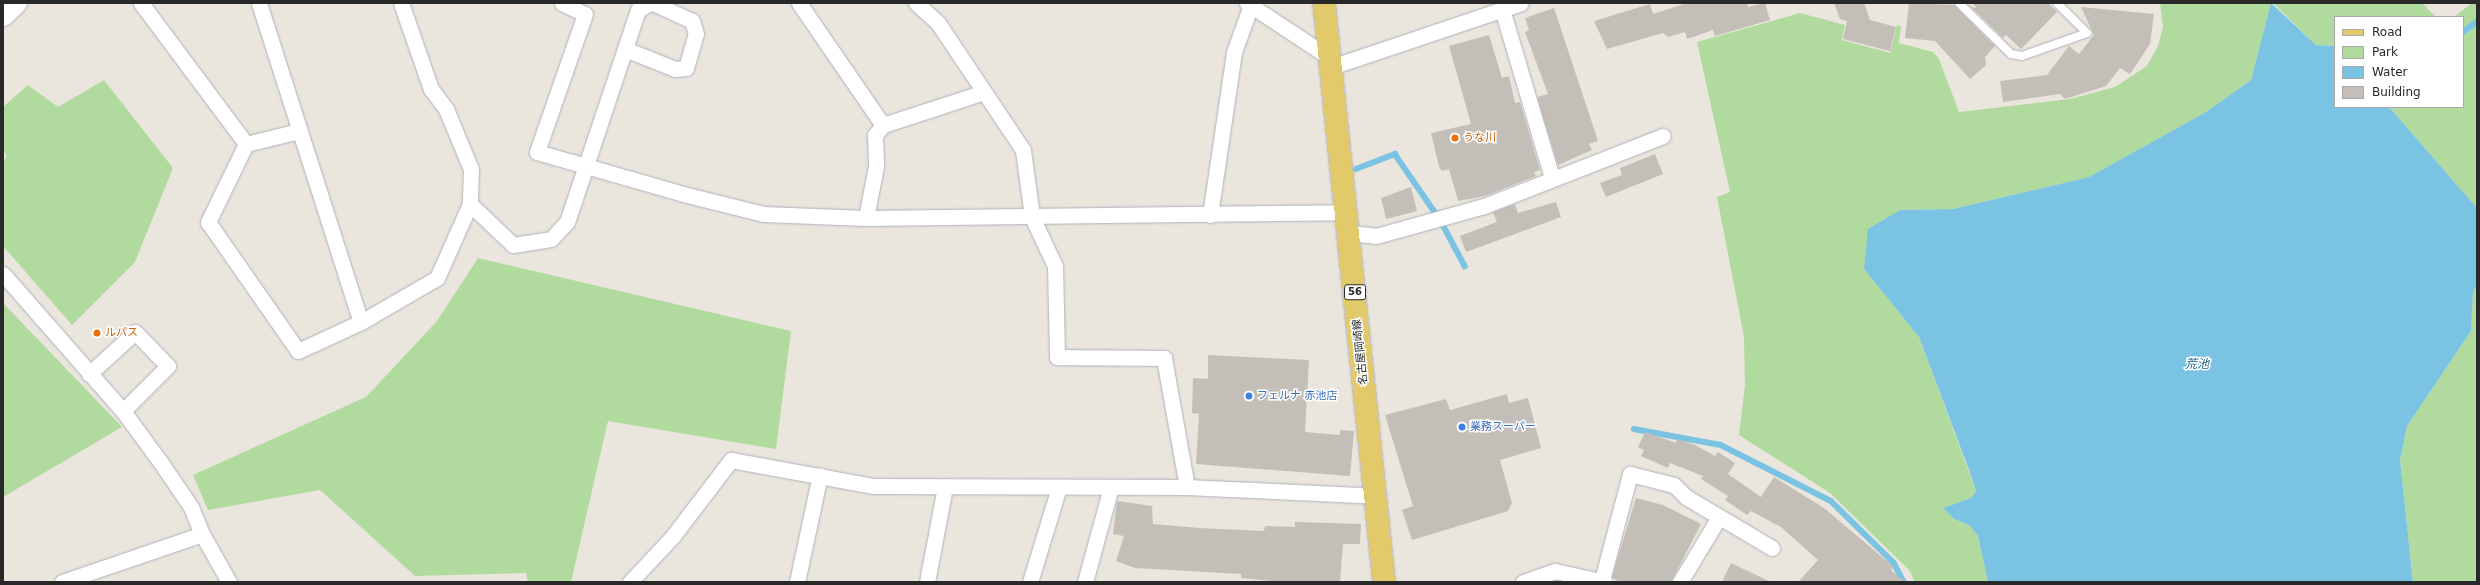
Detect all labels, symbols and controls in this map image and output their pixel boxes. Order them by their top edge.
legend [2334,16,2464,108]
text: Road [2372,25,2402,39]
text: Park [2372,45,2398,59]
text: Water [2372,65,2407,79]
text: Building [2372,85,2421,99]
place label: うな川 [1463,131,1496,145]
marker: うな川 [1450,133,1460,143]
road number: 56 [1344,284,1366,300]
street label: 名古屋岡崎線 [1351,318,1371,386]
place label: ルパス [105,326,138,340]
marker: ルパス [92,328,102,338]
water label: 荒池 [2185,358,2209,372]
place label: フェルナ 赤池店 [1257,389,1337,403]
marker: フェルナ 赤池店 [1244,391,1254,401]
place label: 業務スーパー [1470,420,1536,434]
marker: 業務スーパー [1457,422,1467,432]

